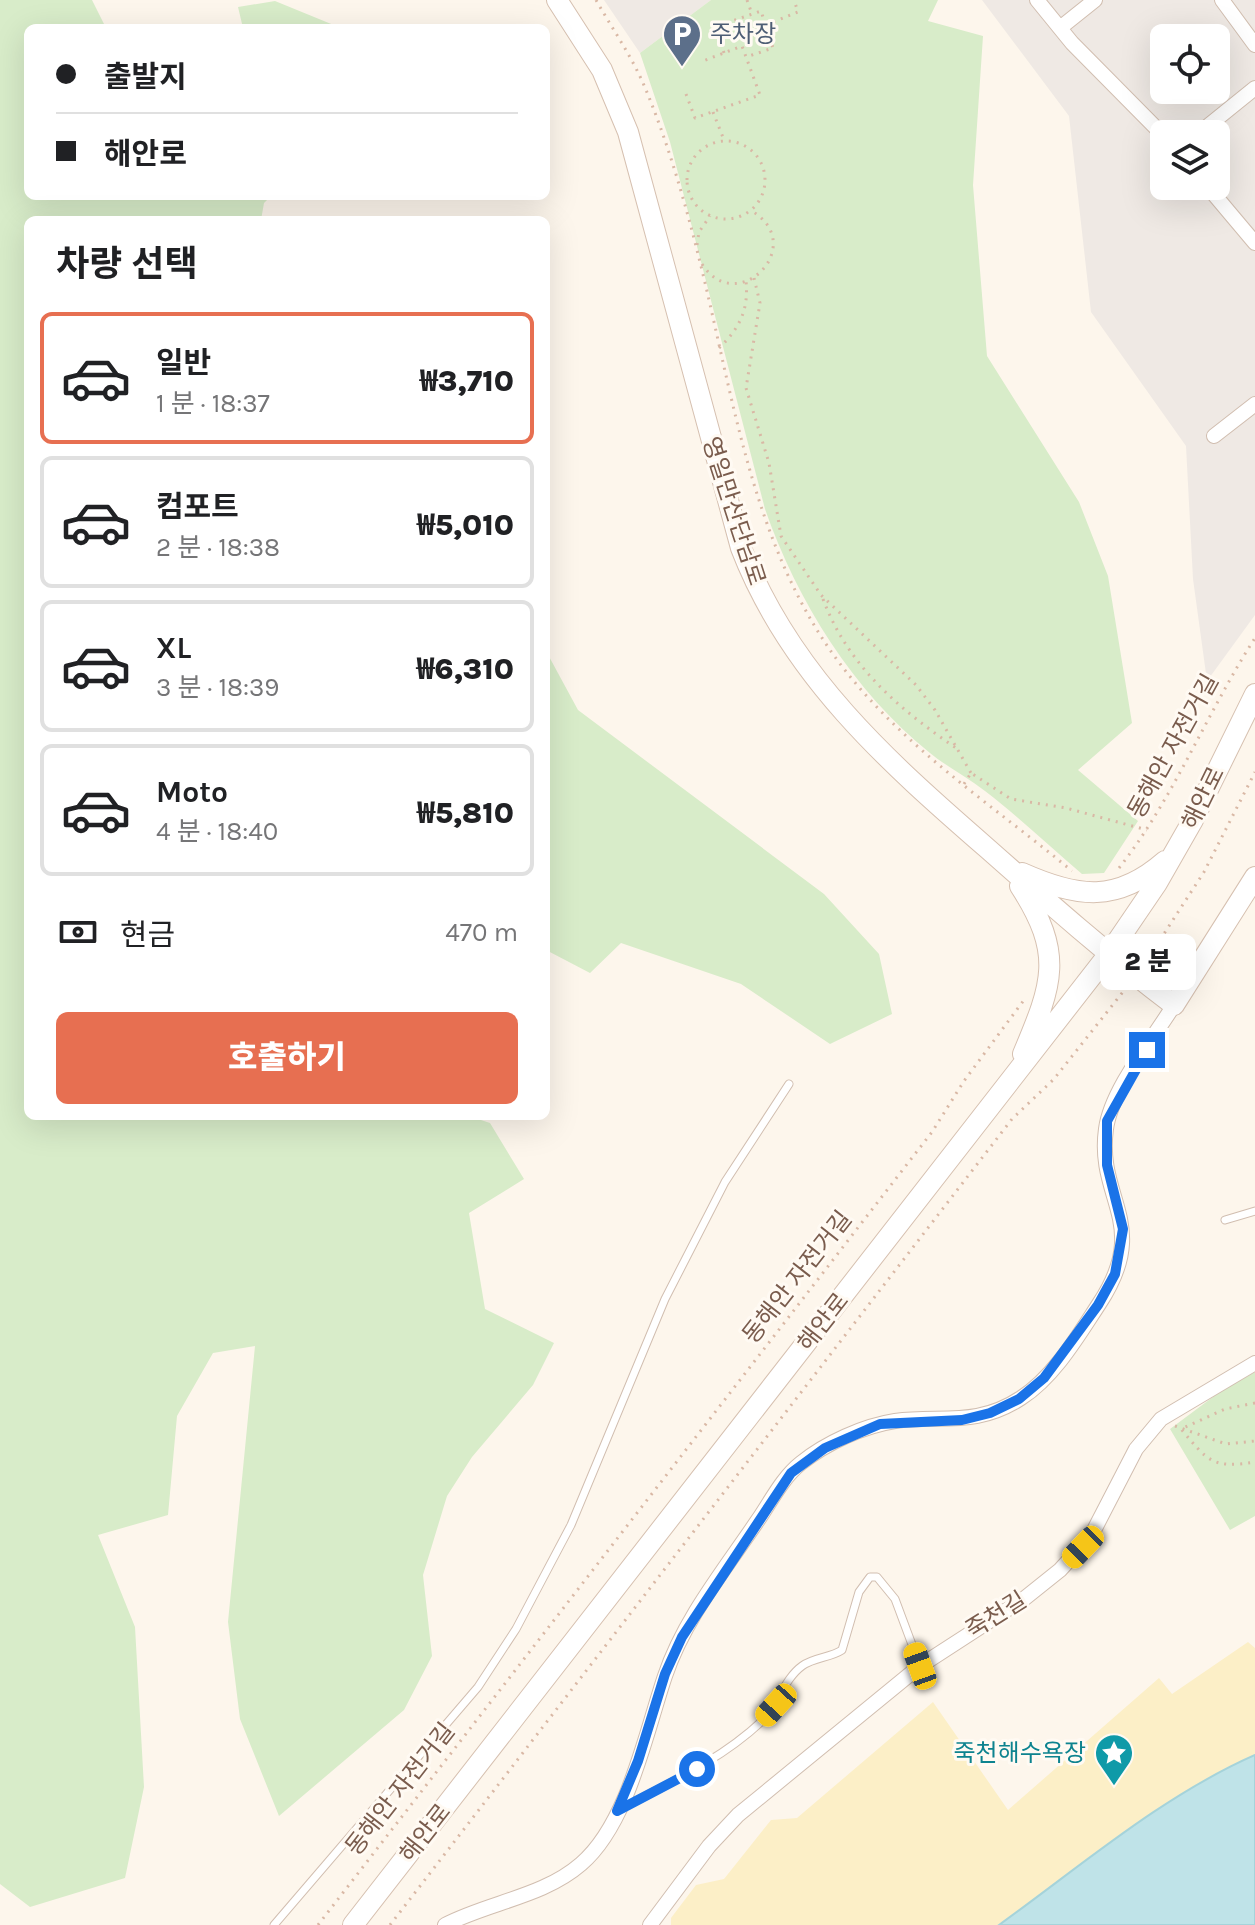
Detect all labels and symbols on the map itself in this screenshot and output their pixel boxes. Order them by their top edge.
parking icon: 주차장 [661,13,703,68]
place label: 주차장 [710,20,776,48]
street label: 영일만산단남로 [697,433,771,589]
street label: 동해안 자전거길 [1122,669,1224,823]
street label: 해안로 [1176,762,1230,834]
callout: 2 분 [1099,934,1195,990]
route end [1129,1032,1165,1068]
street label: 동해안 자전거길 [737,1205,857,1349]
street label: 해안로 [792,1287,854,1357]
car [1058,1521,1108,1573]
street label: 죽천길 [960,1586,1032,1644]
car [901,1639,939,1693]
car [751,1679,801,1731]
street label: 동해안 자전거길 [340,1717,460,1861]
place icon: 죽천해수욕장 [1093,1732,1135,1787]
place label: 죽천해수욕장 [954,1739,1086,1767]
route start [679,1751,715,1787]
street label: 해안로 [394,1798,456,1868]

